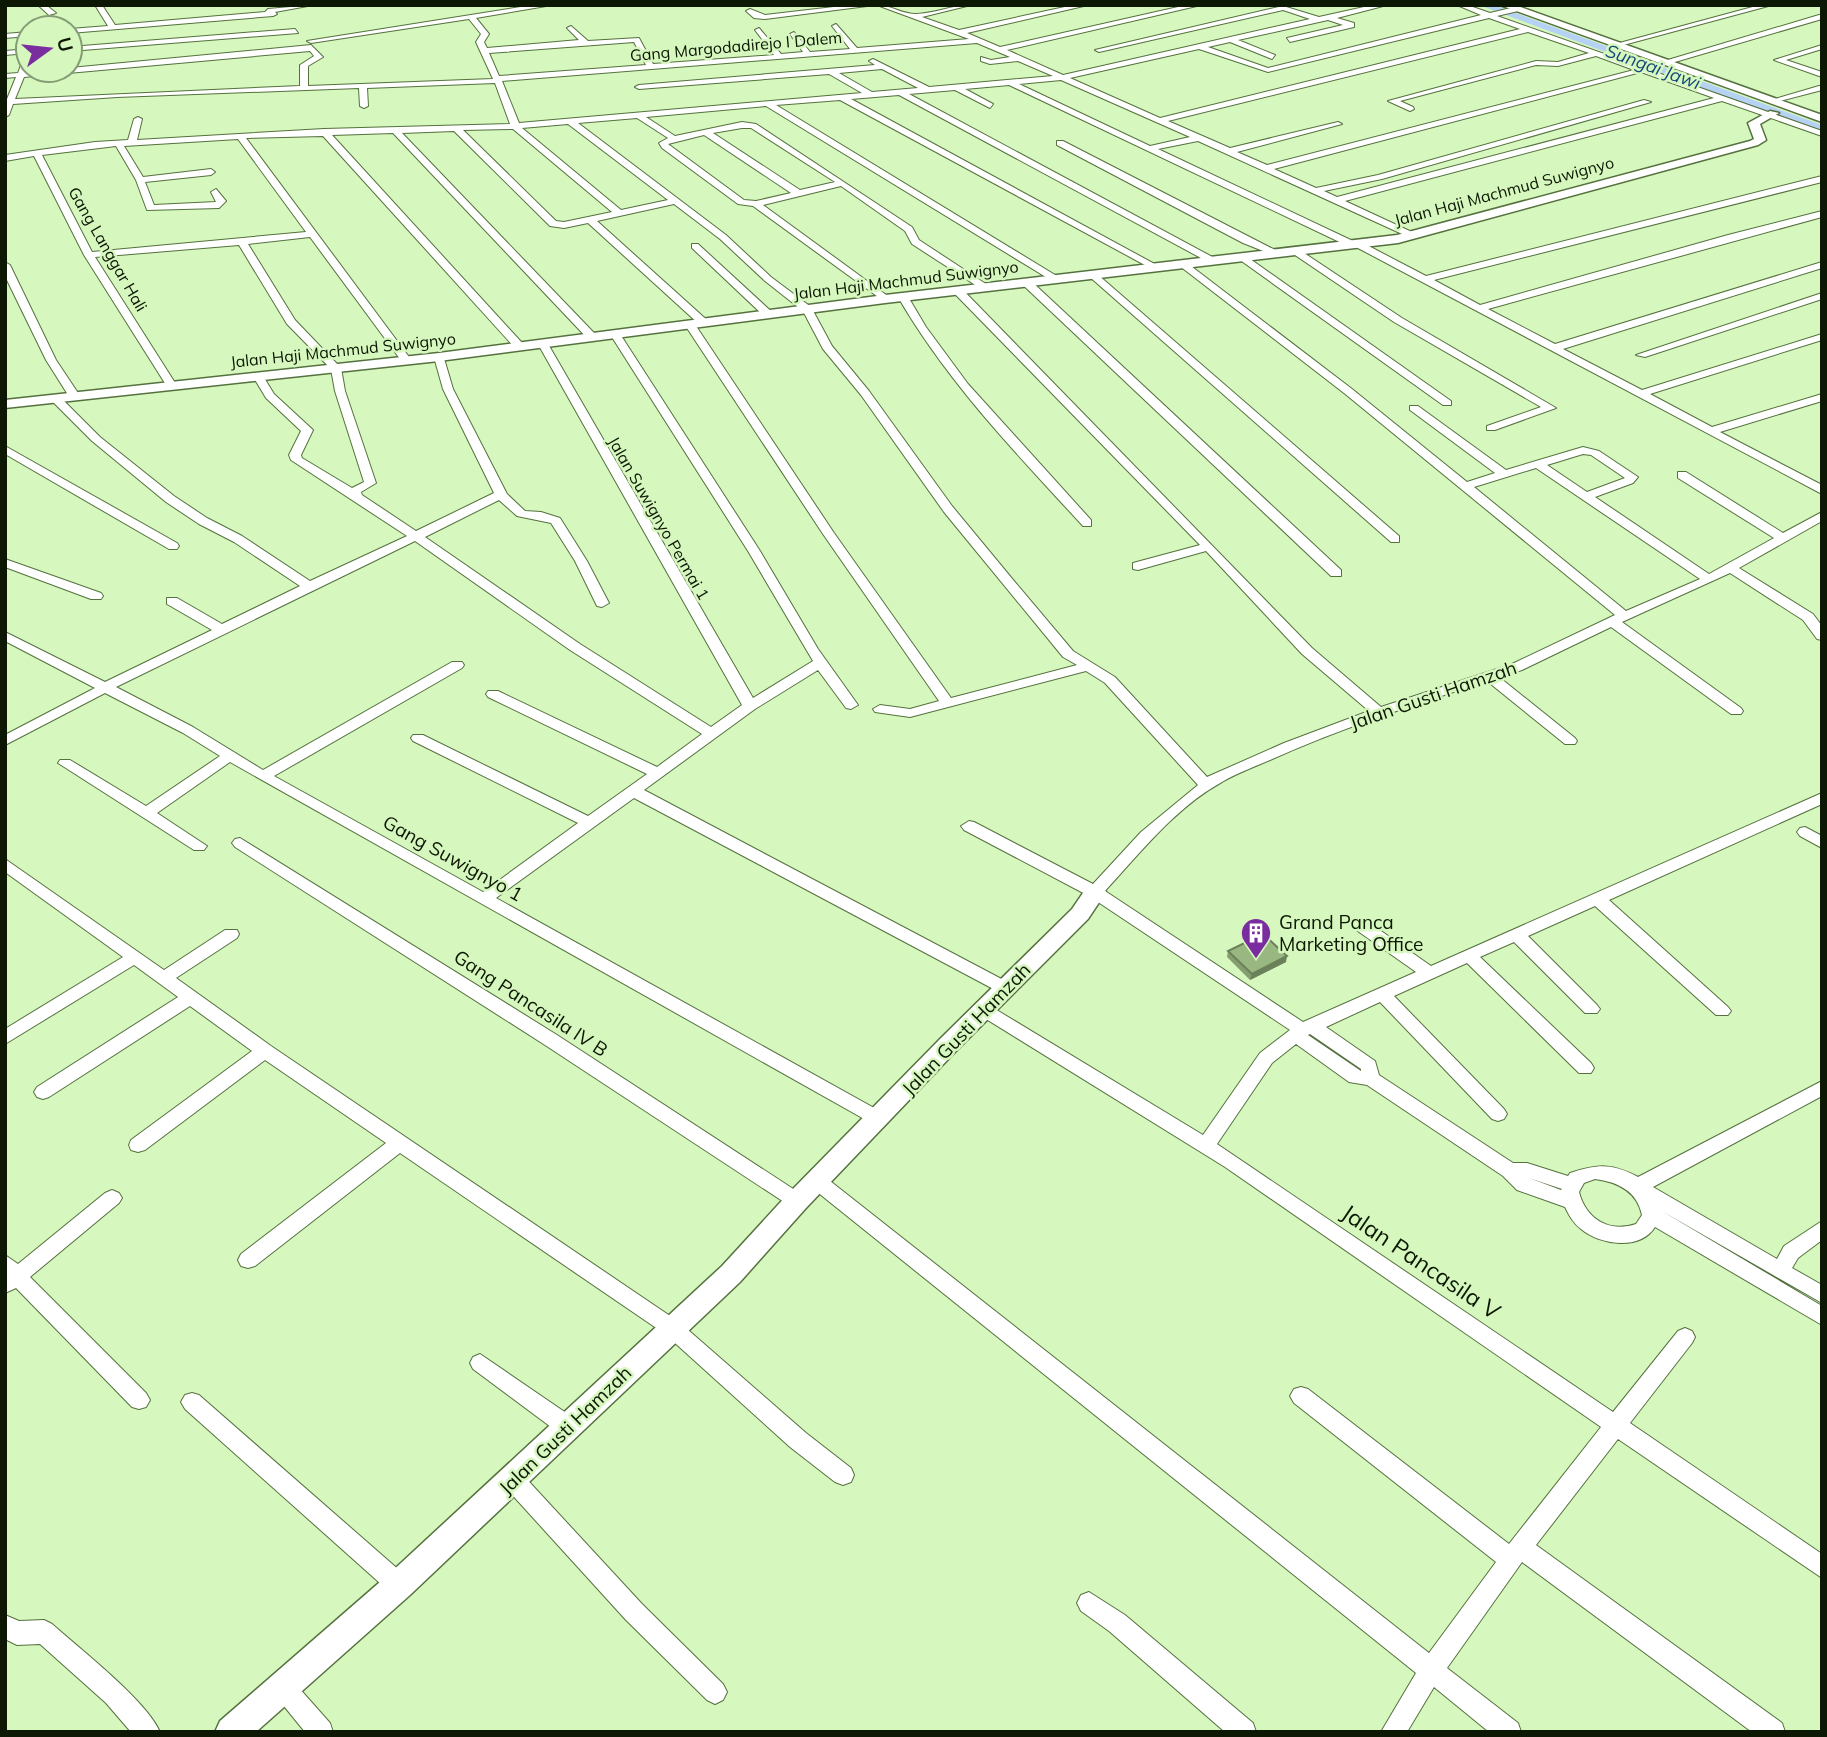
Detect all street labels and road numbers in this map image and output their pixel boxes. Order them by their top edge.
street label: Gang Margodadirejo I Dalem [629,27,843,65]
street label: Jalan Haji Machmud Suwignyo [1392,152,1616,230]
street label: Gang Langgar Hali [64,183,152,315]
street label: Jalan Haji Machmud Suwignyo [792,256,1020,304]
street label: Jalan Haji Machmud Suwignyo [229,328,457,372]
street label: Jalan Suwignyo Permai 1 [604,433,714,603]
street label: Jalan Gusti Hamzah [1346,655,1520,735]
street label: Gang Suwignyo 1 [379,810,527,906]
street label: Gang Pancasila IV B [449,944,613,1062]
street label: Jalan Gusti Hamzah [897,958,1035,1100]
street label: Jalan Pancasila V [1336,1198,1506,1325]
street label: Jalan Gusti Hamzah [494,1361,636,1499]

